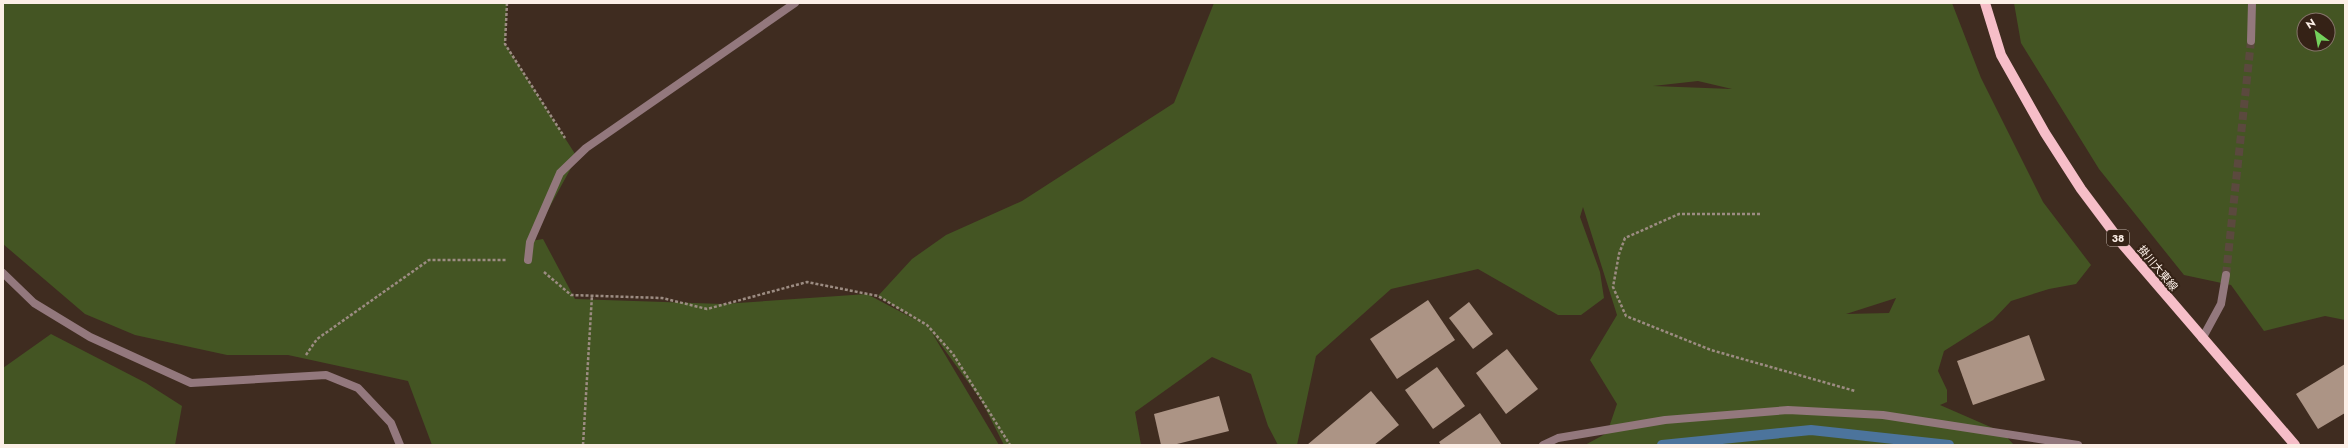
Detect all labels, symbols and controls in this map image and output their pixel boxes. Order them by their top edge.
north arrow [2296,12,2336,52]
text: N [2303,14,2319,33]
road number: 38 [2107,230,2129,246]
street label: 掛川大東線 [2134,242,2182,294]

